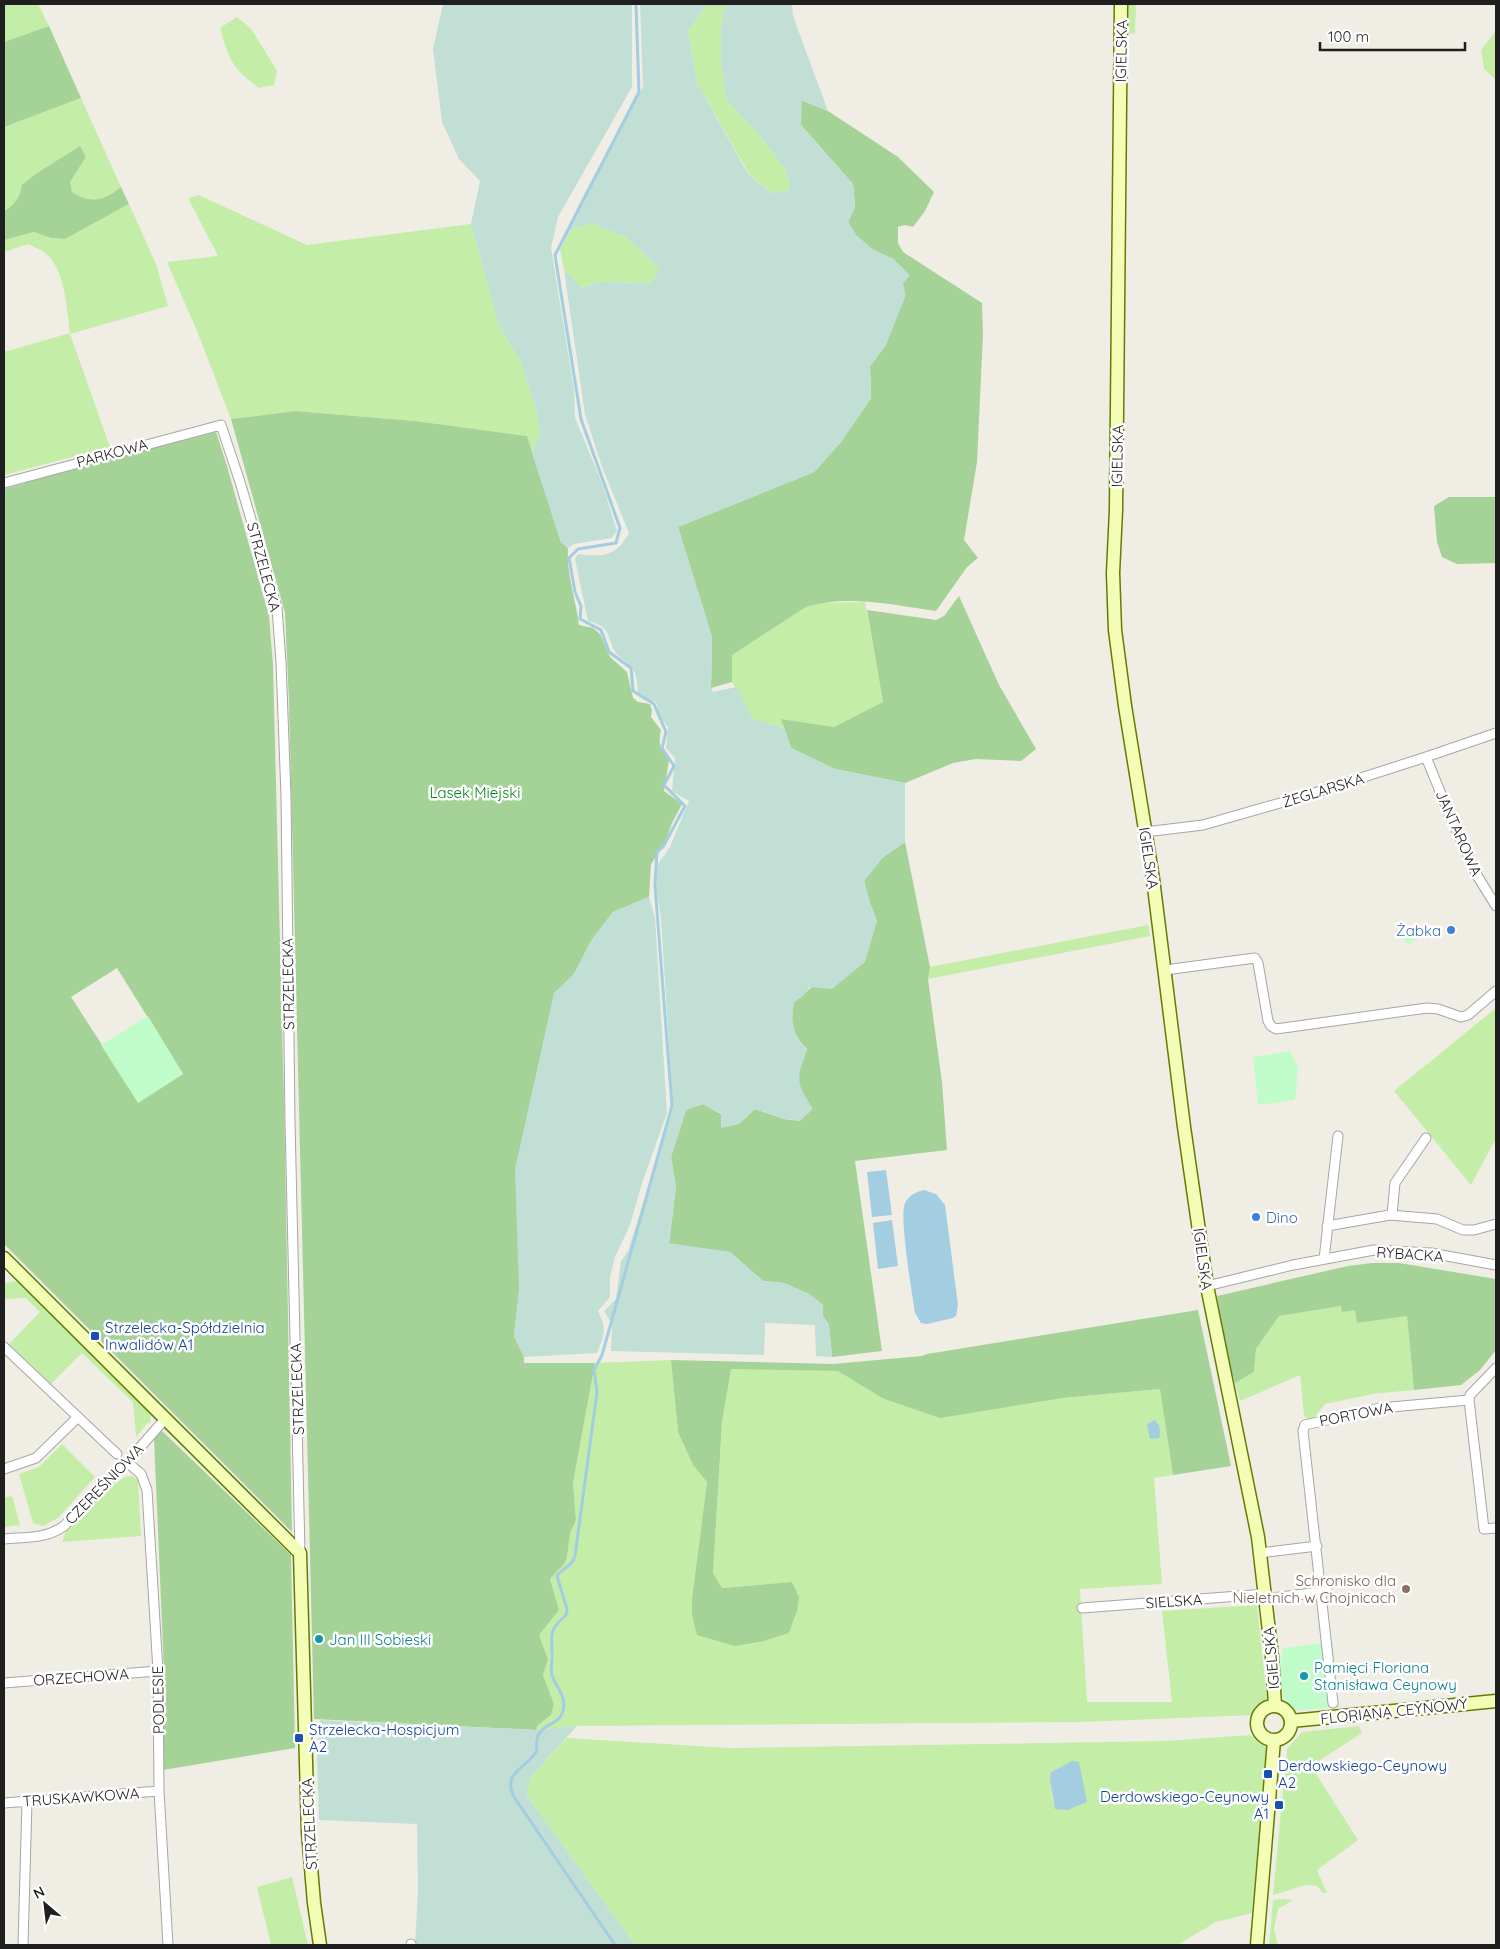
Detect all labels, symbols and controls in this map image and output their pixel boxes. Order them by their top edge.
street label: IGIELSKA [1111,19,1131,83]
scale bar [1320,20,1465,52]
text: 100 m [1328,27,1369,46]
street label: IGIELSKA [1107,424,1127,488]
street label: PARKOWA [74,434,150,472]
street label: STRZELECKA [243,520,285,614]
street label: ŻEGLARSKA [1280,768,1367,811]
park label: Lasek Miejski [429,783,521,802]
street label: JANTAROWA [1432,787,1487,879]
street label: IGIELSKA [1135,826,1163,891]
place label: Żabka [1396,921,1441,940]
marker: Żabka [1445,924,1457,936]
street label: STRZELECKA [278,938,298,1030]
place label: Dino [1266,1208,1298,1227]
marker: Dino [1250,1211,1262,1223]
street label: IGIELSKA [1189,1227,1217,1292]
street label: RYBACKA [1376,1242,1444,1266]
place label: Strzelecka-Spółdzielnia Inwalidów A1 [105,1318,265,1354]
marker: Strzelecka-Spółdzielnia Inwalidów A1 [89,1330,101,1342]
street label: STRZELECKA [286,1342,308,1435]
street label: PORTOWA [1318,1398,1395,1430]
street label: CZEREŚNIOWA [61,1439,147,1528]
place label: Schronisko dla Nieletnich w Chojnicach [1232,1571,1396,1607]
marker: Schronisko dla Nieletnich w Chojnicach [1400,1583,1412,1595]
street label: SIELSKA [1145,1590,1203,1612]
street label: IGIELSKA [1259,1626,1283,1690]
place label: Jan III Sobieski [329,1630,431,1649]
marker: Jan III Sobieski [313,1633,325,1645]
place label: Pamięci Floriana Stanisława Ceynowy [1314,1658,1457,1694]
street label: ORZECHOWA [33,1664,130,1690]
street label: PODLESIE [148,1666,168,1734]
marker: Pamięci Floriana Stanisława Ceynowy [1298,1670,1310,1682]
street label: FLORIANA CEYNOWY [1319,1694,1469,1728]
place label: Strzelecka-Hospicjum A2 [309,1720,459,1756]
marker: Strzelecka-Hospicjum A2 [293,1732,305,1744]
place label: Derdowskiego-Ceynowy A2 [1278,1756,1447,1792]
marker: Derdowskiego-Ceynowy A2 [1262,1768,1274,1780]
street label: STRZELECKA [297,1777,321,1870]
street label: TRUSKAWKOWA [22,1783,140,1811]
place label: Derdowskiego-Ceynowy A1 [1100,1787,1269,1823]
marker: Derdowskiego-Ceynowy A1 [1273,1799,1285,1811]
north arrow [20,1879,70,1929]
text: N [30,1882,48,1903]

